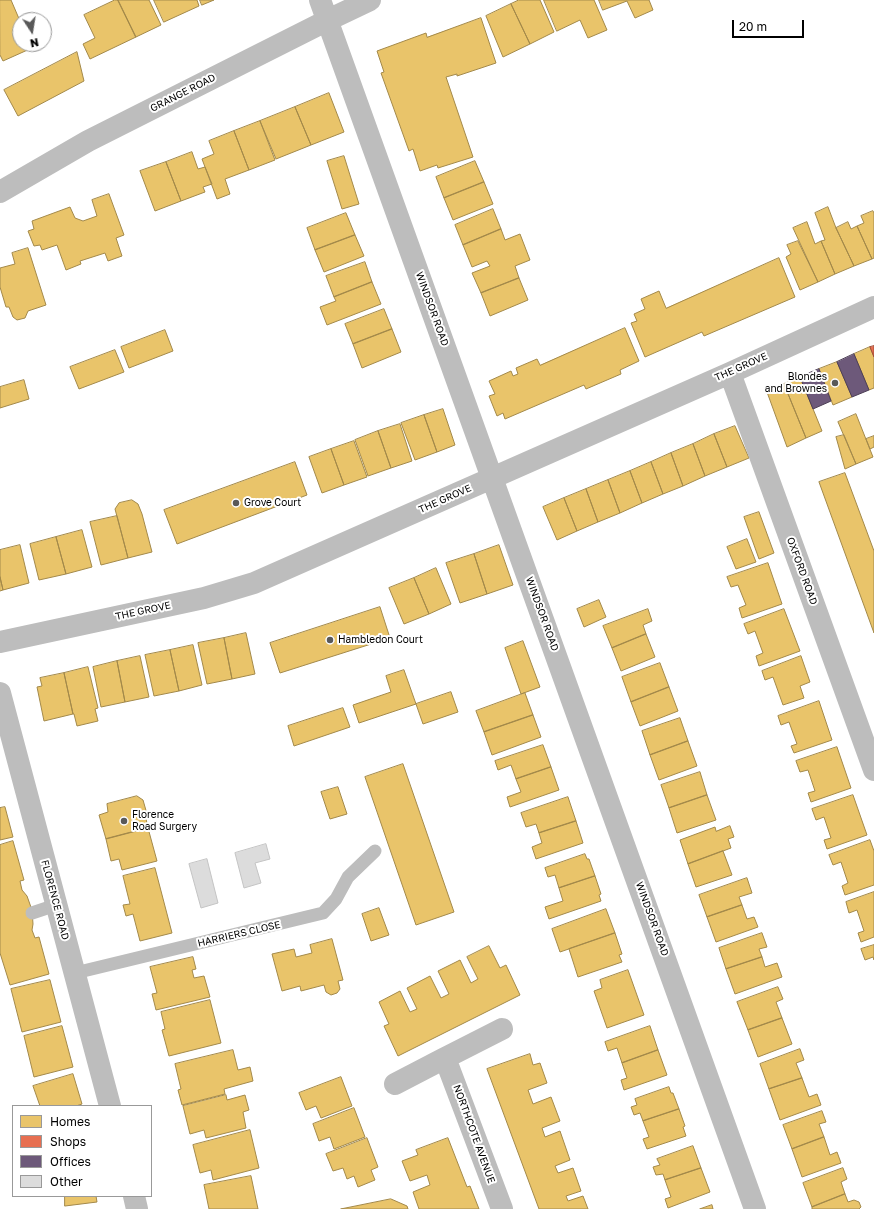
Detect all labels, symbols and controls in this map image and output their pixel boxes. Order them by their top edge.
north arrow [12,12,52,52]
scale bar [734,12,806,38]
text: 20 m [739,19,767,34]
text: N [29,36,40,50]
street label: GRANGE ROAD [148,71,218,115]
street label: WINDSOR ROAD [413,270,451,348]
street label: THE GROVE [713,350,769,384]
place label: Blondes and Brownes [765,371,827,394]
marker: Blondes and Brownes [830,378,840,388]
street label: THE GROVE [417,482,473,516]
place label: Grove Court [244,497,301,509]
marker: Grove Court [231,498,241,508]
street label: OXFORD ROAD [784,536,820,606]
street label: WINDSOR ROAD [523,575,561,653]
street label: THE GROVE [114,599,172,623]
place label: Hambledon Court [338,634,423,646]
marker: Hambledon Court [325,635,335,645]
place label: Florence Road Surgery [132,809,197,832]
marker: Florence Road Surgery [119,816,129,826]
street label: FLORENCE ROAD [39,859,71,941]
street label: WINDSOR ROAD [633,880,671,958]
street label: HARRIERS CLOSE [196,919,282,949]
street label: NORTHCOTE AVENUE [451,1083,497,1185]
legend [12,1105,152,1197]
text: Homes [50,1114,90,1129]
text: Shops [50,1134,86,1149]
text: Offices [50,1154,91,1169]
text: Other [50,1174,83,1189]

